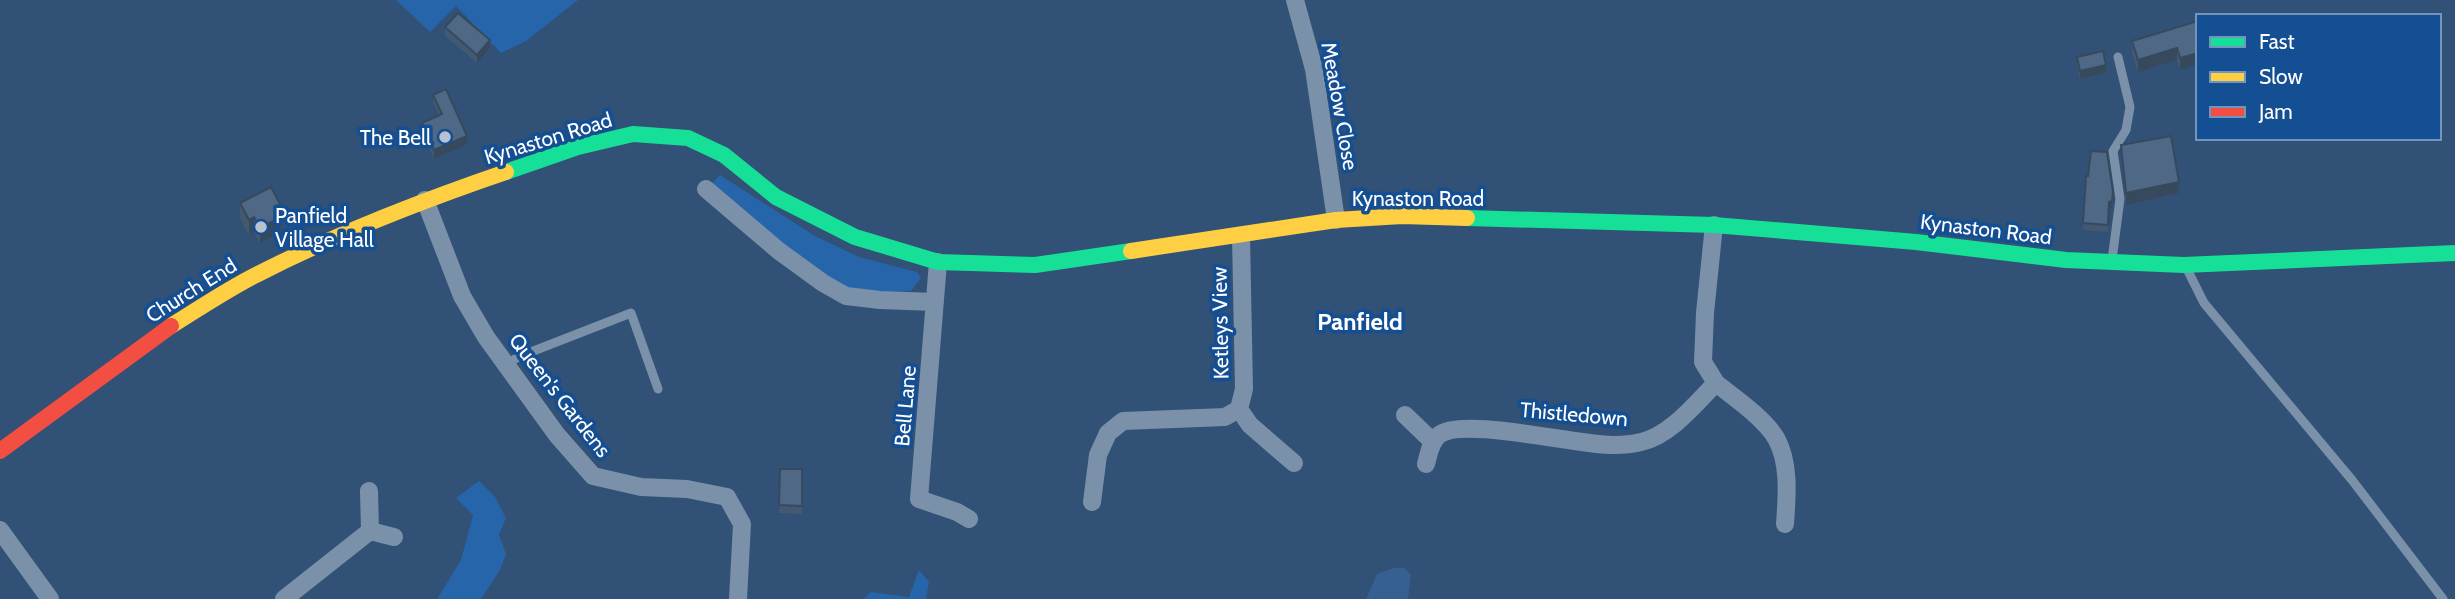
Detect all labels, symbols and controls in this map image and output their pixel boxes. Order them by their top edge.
legend [2196,14,2441,140]
text: Fast [2259,29,2295,54]
street label: Meadow Close [1316,40,1364,172]
text: Slow [2259,64,2303,89]
text: Jam [2258,99,2293,124]
street label: Kynaston Road [481,107,615,169]
place label: The Bell [360,125,431,150]
marker: The Bell [437,129,453,145]
street label: Kynaston Road [1352,186,1484,211]
place label: Panfield Village Hall [275,203,374,252]
street label: Kynaston Road [1919,209,2053,249]
marker: Panfield Village Hall [253,219,269,235]
street label: Church End [141,252,241,328]
street label: Ketleys View [1207,266,1233,380]
district label: Panfield [1317,307,1403,336]
street label: Queen's Gardens [504,328,616,462]
street label: Bell Lane [889,364,921,447]
street label: Thistledown [1519,397,1629,431]

